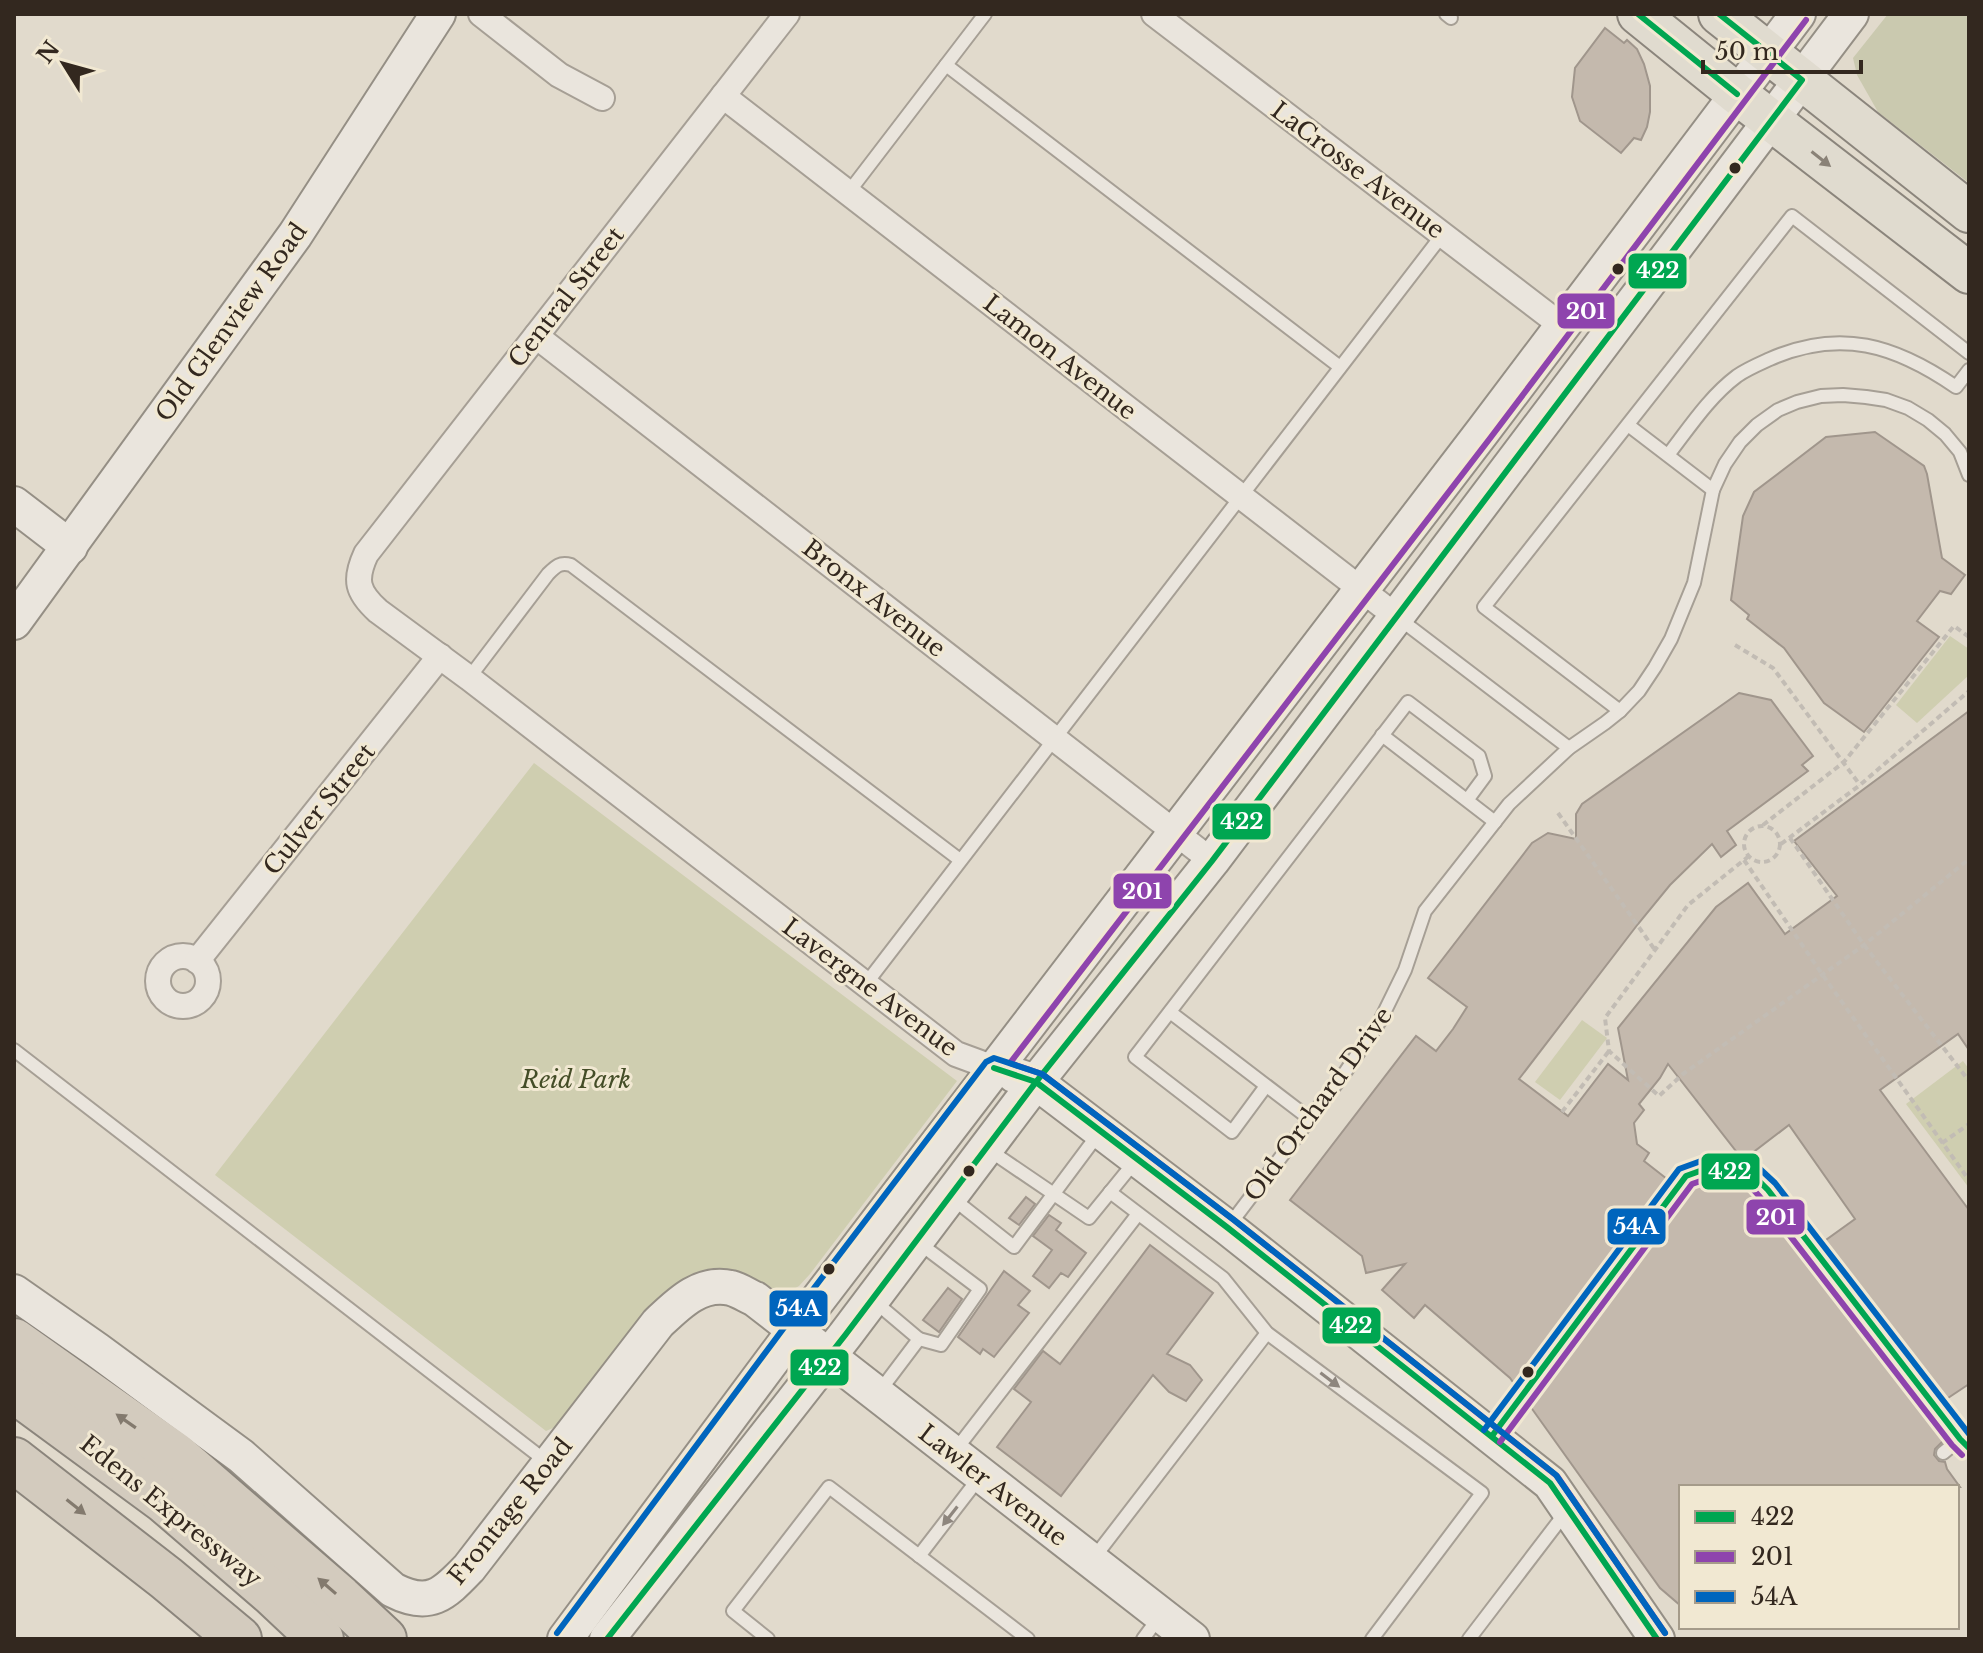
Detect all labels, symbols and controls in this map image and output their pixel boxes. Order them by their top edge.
north arrow [24,24,104,104]
scale bar [1703,24,1861,74]
text: N [31,36,66,69]
text: 50 m [1715,37,1779,66]
street label: LaCrosse Avenue [1266,95,1450,245]
one-way arrow [1811,150,1831,166]
unlabelled marker [1727,160,1743,176]
street label: Old Glenview Road [149,217,313,427]
street label: Central Street [502,221,630,373]
line badge: 422 [1627,252,1688,290]
text: 422 [1636,257,1680,284]
unlabelled marker [1610,261,1626,277]
street label: Lamon Avenue [978,288,1142,426]
line badge: 201 [1556,292,1616,330]
text: 201 [1566,298,1607,325]
street label: Bronx Avenue [797,533,951,663]
street label: Culver Street [257,737,381,881]
line badge: 422 [1211,802,1272,841]
text: 422 [1220,808,1264,835]
line badge: 201 [1112,872,1173,910]
text: 201 [1122,878,1163,905]
street label: Lavergne Avenue [777,912,963,1062]
street label: Old Orchard Drive [1238,1001,1398,1207]
park label: Reid Park [520,1065,631,1094]
line badge: 422 [1700,1152,1761,1191]
text: 422 [1708,1158,1752,1185]
unlabelled marker [961,1163,977,1179]
line badge: 201 [1745,1198,1806,1236]
text: 201 [1756,1204,1797,1231]
line badge: 54A [1606,1207,1667,1246]
text: 54A [1613,1213,1660,1240]
unlabelled marker [821,1261,837,1277]
line badge: 54A [768,1289,829,1328]
text: 54A [775,1295,822,1322]
line badge: 422 [1321,1306,1382,1345]
text: 422 [1329,1312,1373,1339]
line badge: 422 [789,1348,850,1387]
text: 422 [798,1354,842,1381]
unlabelled marker [1520,1364,1536,1380]
one-way arrow [1319,1372,1341,1388]
one-way arrow [116,1413,137,1429]
street label: Lawler Avenue [913,1418,1073,1552]
street label: Edens Expressway [74,1429,268,1593]
street label: Frontage Road [442,1432,578,1590]
legend [1679,1485,1959,1629]
one-way arrow [66,1498,86,1515]
text: 422 [1751,1502,1795,1531]
one-way arrow [942,1506,959,1526]
text: 201 [1751,1542,1794,1571]
one-way arrow [317,1578,337,1595]
text: 54A [1751,1582,1798,1611]

